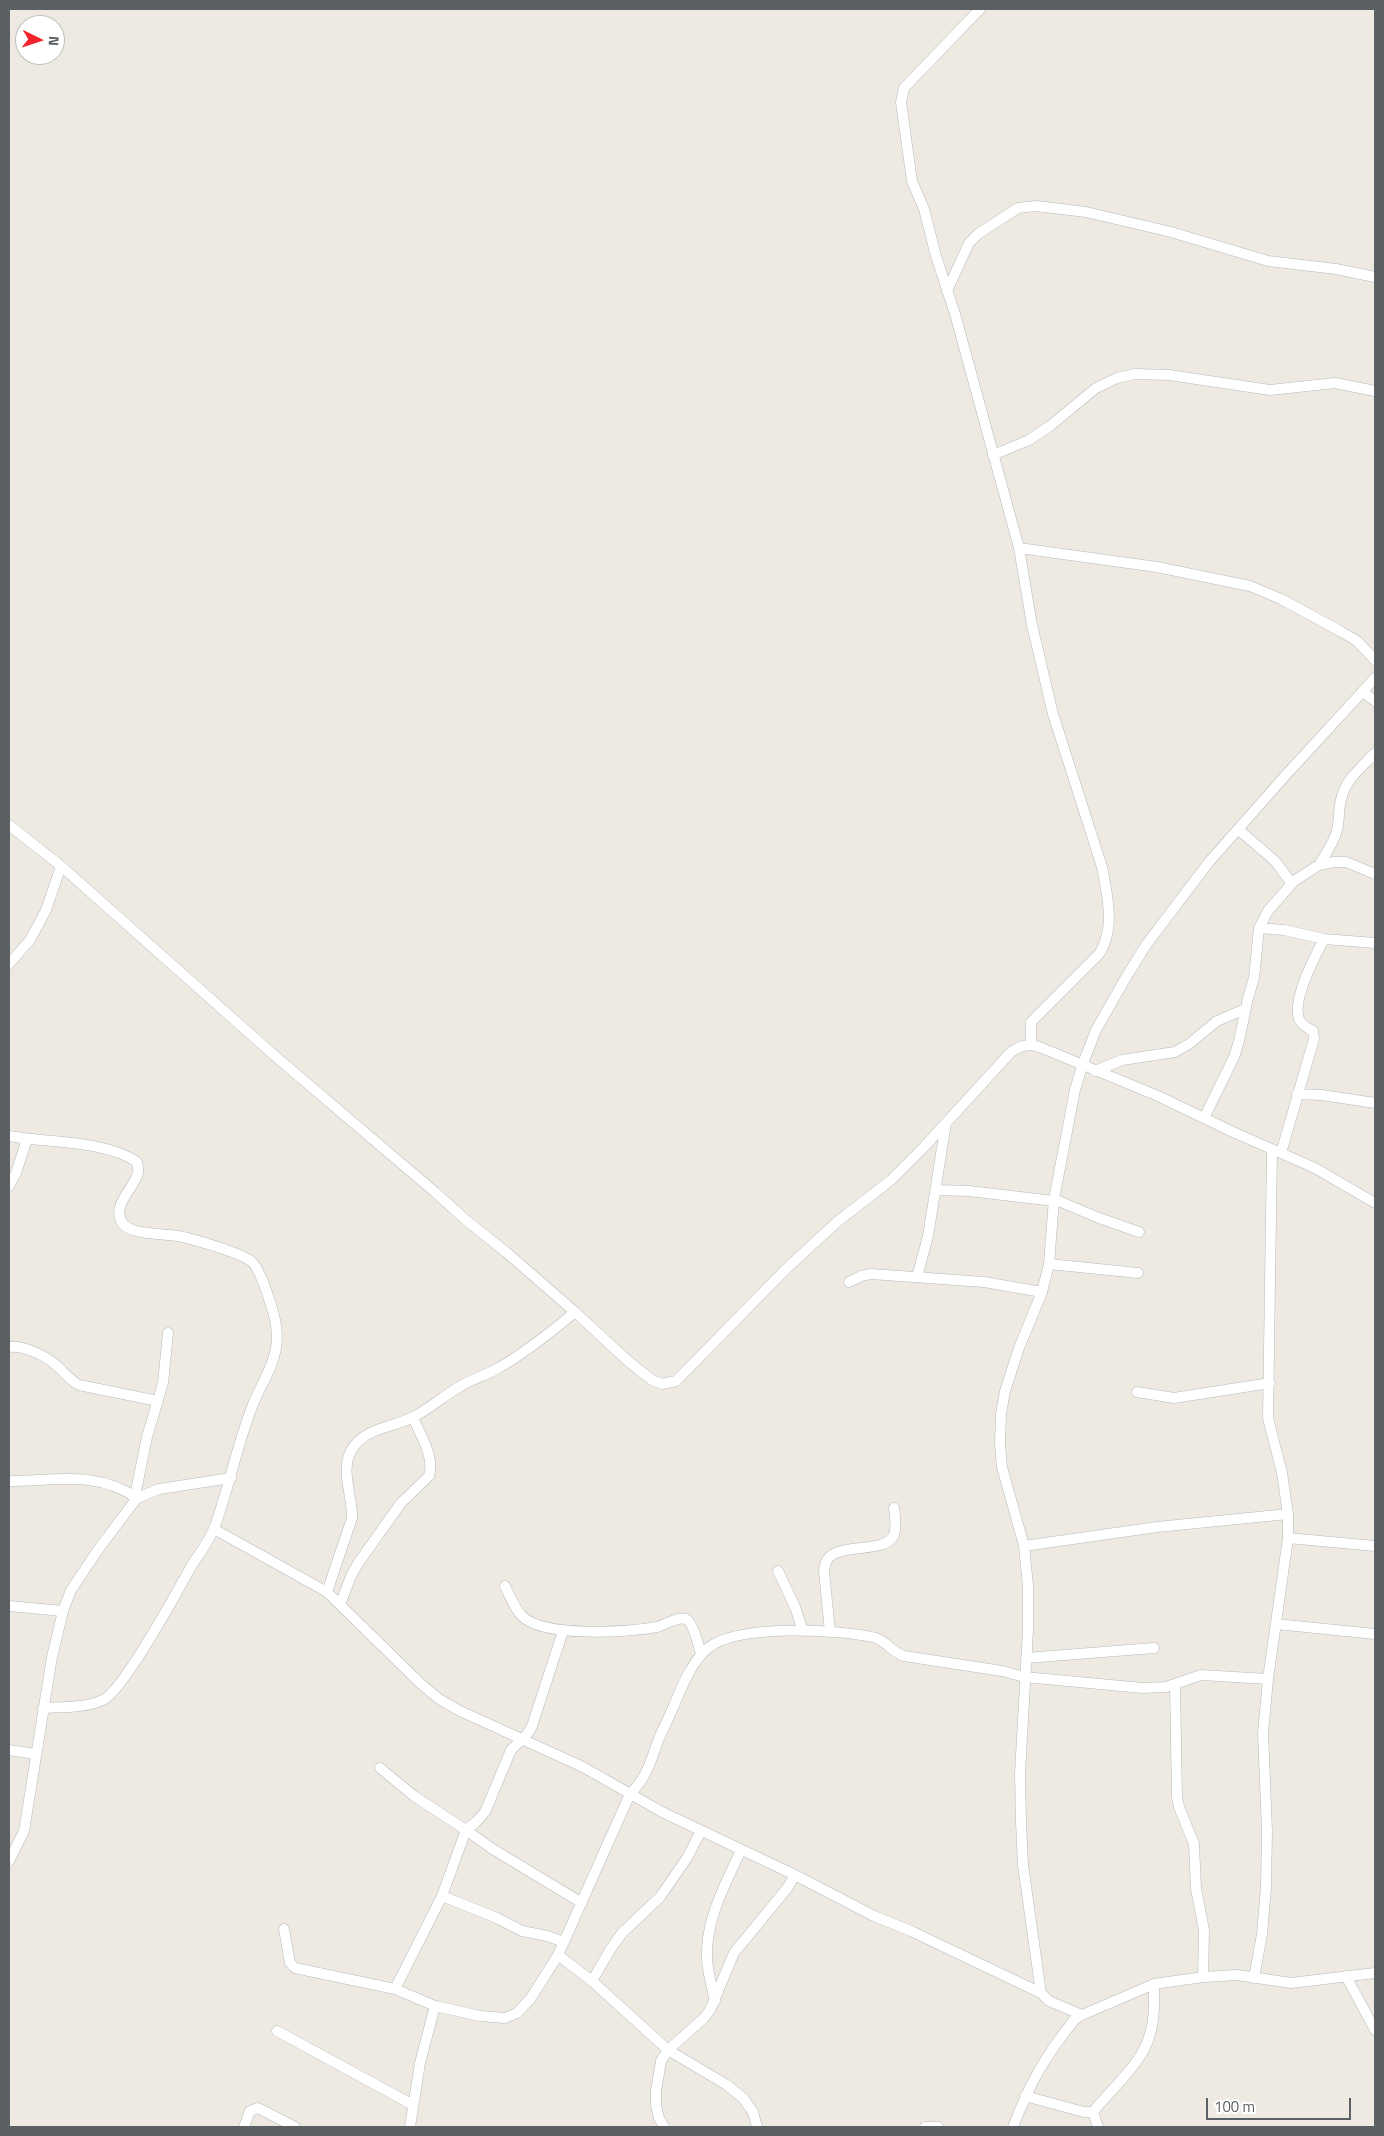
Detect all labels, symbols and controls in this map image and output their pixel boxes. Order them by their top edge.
north arrow [15,15,65,65]
text: N [44,35,65,47]
scale bar [1209,2088,1354,2120]
text: 100 m [1214,2095,1255,2118]

